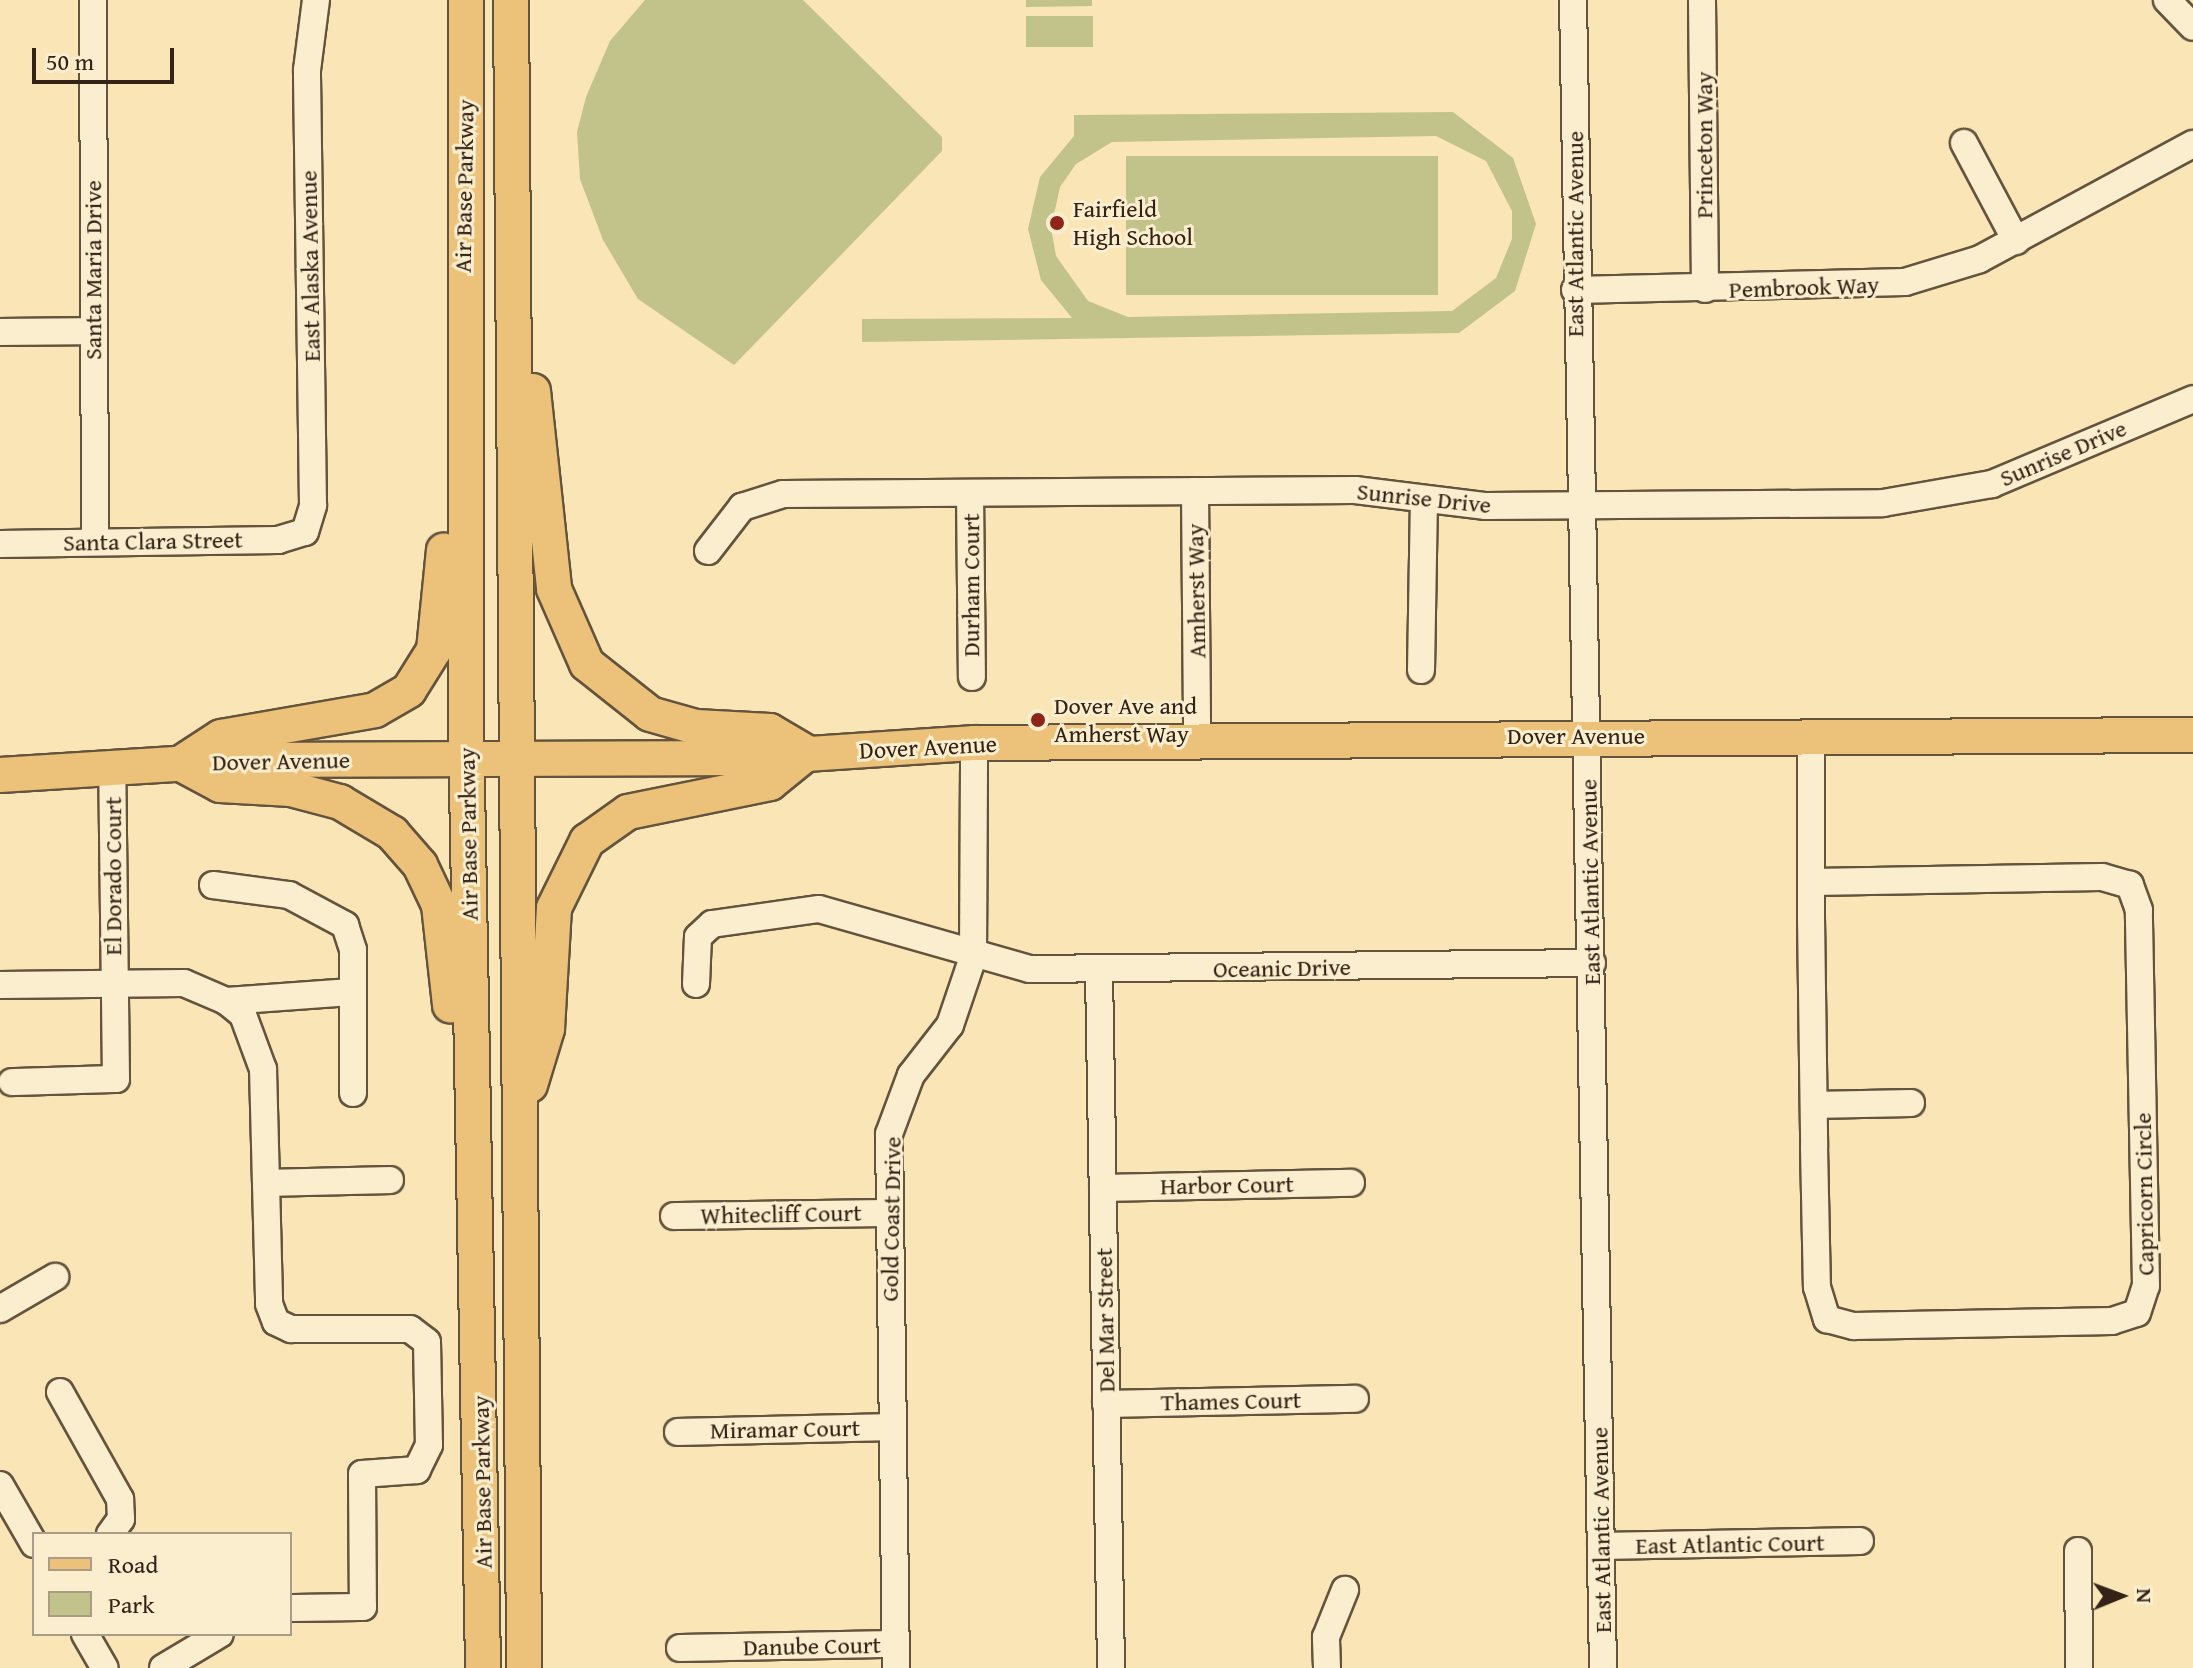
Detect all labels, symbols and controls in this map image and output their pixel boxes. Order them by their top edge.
scale bar [36,32,178,82]
text: 50 m [46,44,94,79]
street label: Princeton Way [1690,71,1718,219]
street label: Air Base Parkway [448,99,480,273]
street label: East Atlantic Avenue [1561,131,1589,337]
street label: East Alaska Avenue [294,170,326,362]
street label: Santa Maria Drive [79,180,107,360]
place label: Fairfield High School [1073,195,1193,251]
marker: Fairfield High School [1048,214,1066,232]
street label: Pembrook Way [1728,270,1880,304]
street label: Sunrise Drive [1995,413,2131,493]
street label: Sunrise Drive [1355,477,1493,519]
street label: Durham Court [957,513,985,657]
street label: Amherst Way [1180,523,1212,659]
street label: Santa Clara Street [63,525,243,557]
place label: Dover Ave and Amherst Way [1054,692,1197,748]
marker: Dover Ave and Amherst Way [1029,711,1047,729]
street label: Dover Avenue [1507,722,1645,750]
street label: Dover Avenue [858,729,998,765]
street label: Dover Avenue [212,745,350,777]
street label: Air Base Parkway [452,747,484,921]
street label: East Atlantic Avenue [1574,779,1606,985]
street label: El Dorado Court [99,797,127,955]
street label: Oceanic Drive [1213,952,1351,984]
street label: Capricorn Circle [2128,1112,2160,1276]
street label: Gold Coast Drive [875,1136,907,1302]
street label: Harbor Court [1160,1169,1294,1201]
street label: Whitecliff Court [700,1198,862,1230]
street label: Del Mar Street [1089,1247,1121,1393]
street label: Thames Court [1160,1385,1302,1417]
street label: Air Base Parkway [466,1395,498,1569]
street label: Miramar Court [710,1413,860,1445]
street label: East Atlantic Avenue [1585,1427,1617,1633]
street label: East Atlantic Court [1635,1528,1825,1560]
legend [32,1532,292,1636]
text: Road [108,1547,158,1582]
north arrow [2081,1556,2161,1636]
text: Park [108,1587,154,1622]
text: N [2129,1588,2161,1603]
street label: Danube Court [743,1630,881,1662]

